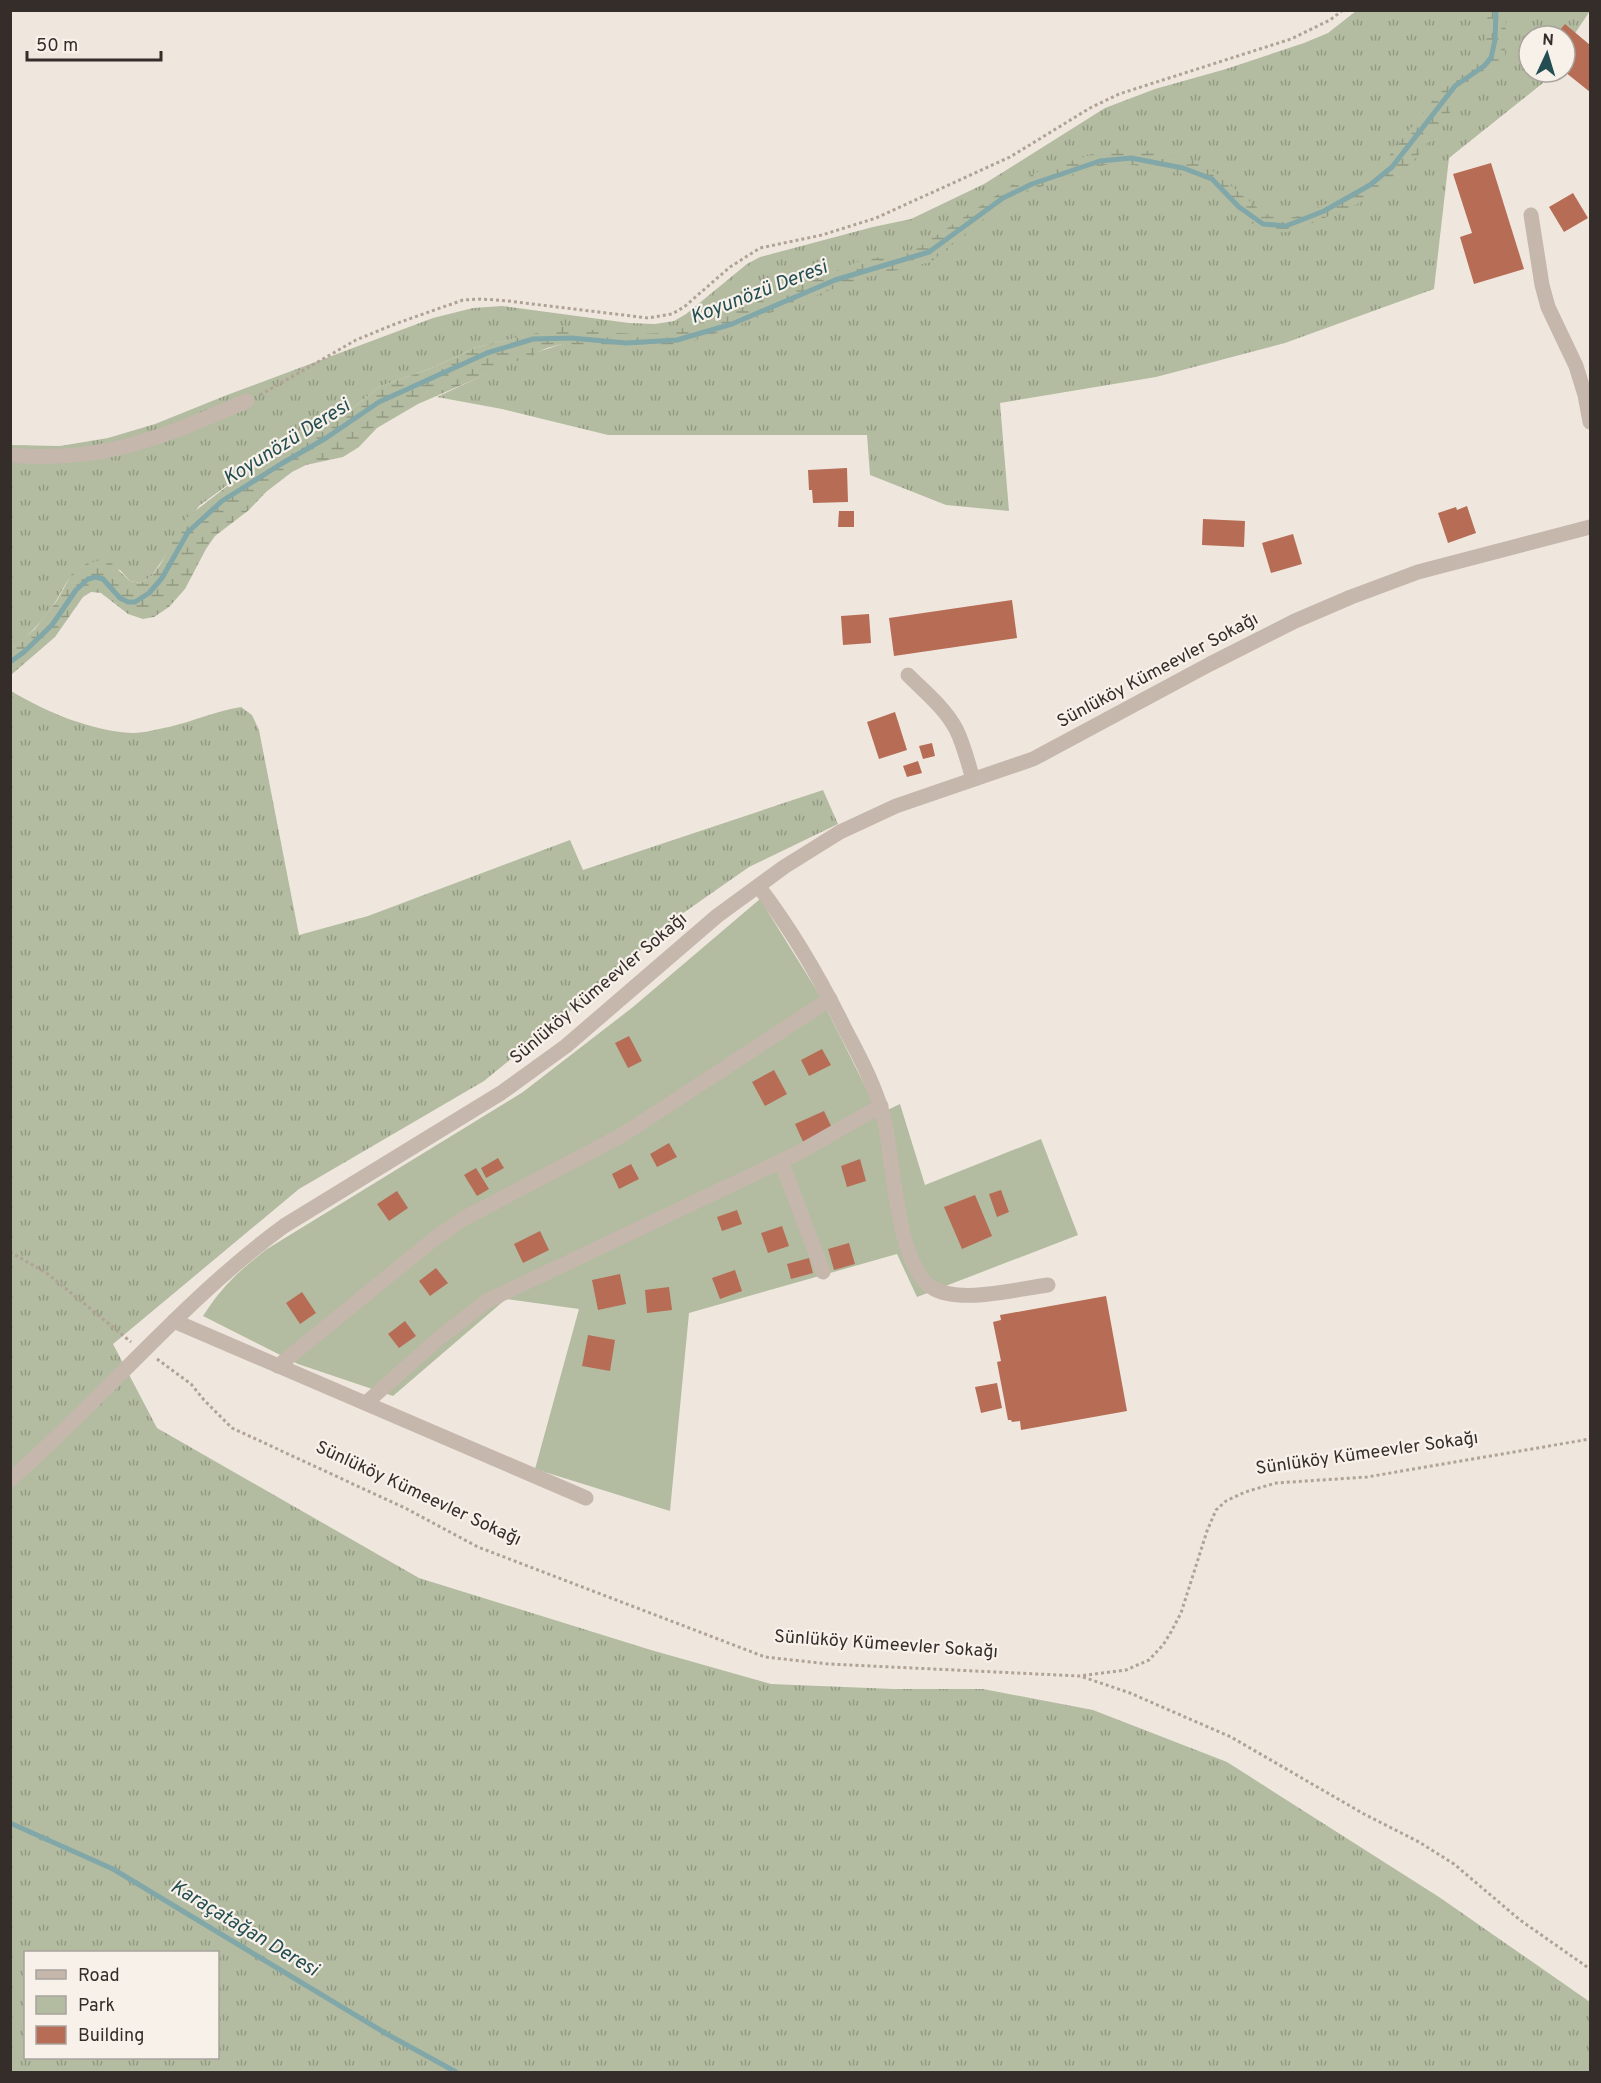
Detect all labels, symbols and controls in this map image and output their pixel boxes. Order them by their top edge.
scale bar [27,24,160,62]
north arrow [1517,24,1577,84]
text: N [1541,31,1554,51]
text: 50 m [36,35,78,58]
water label: Koyunözü Deresi [687,255,832,331]
water label: Koyunözü Deresi [219,393,356,492]
street label: Sünlüköy Kümeevler Sokağı [1053,608,1263,734]
street label: Sünlüköy Kümeevler Sokağı [506,908,692,1070]
street label: Sünlüköy Kümeevler Sokağı [1254,1427,1480,1481]
street label: Sünlüköy Kümeevler Sokağı [311,1436,525,1552]
street label: Sünlüköy Kümeevler Sokağı [773,1626,999,1664]
water label: Karaçatağan Deresi [165,1875,324,1984]
legend [24,1951,219,2059]
text: Road [78,1965,120,1988]
text: Park [78,1995,115,2018]
text: Building [78,2025,144,2048]

